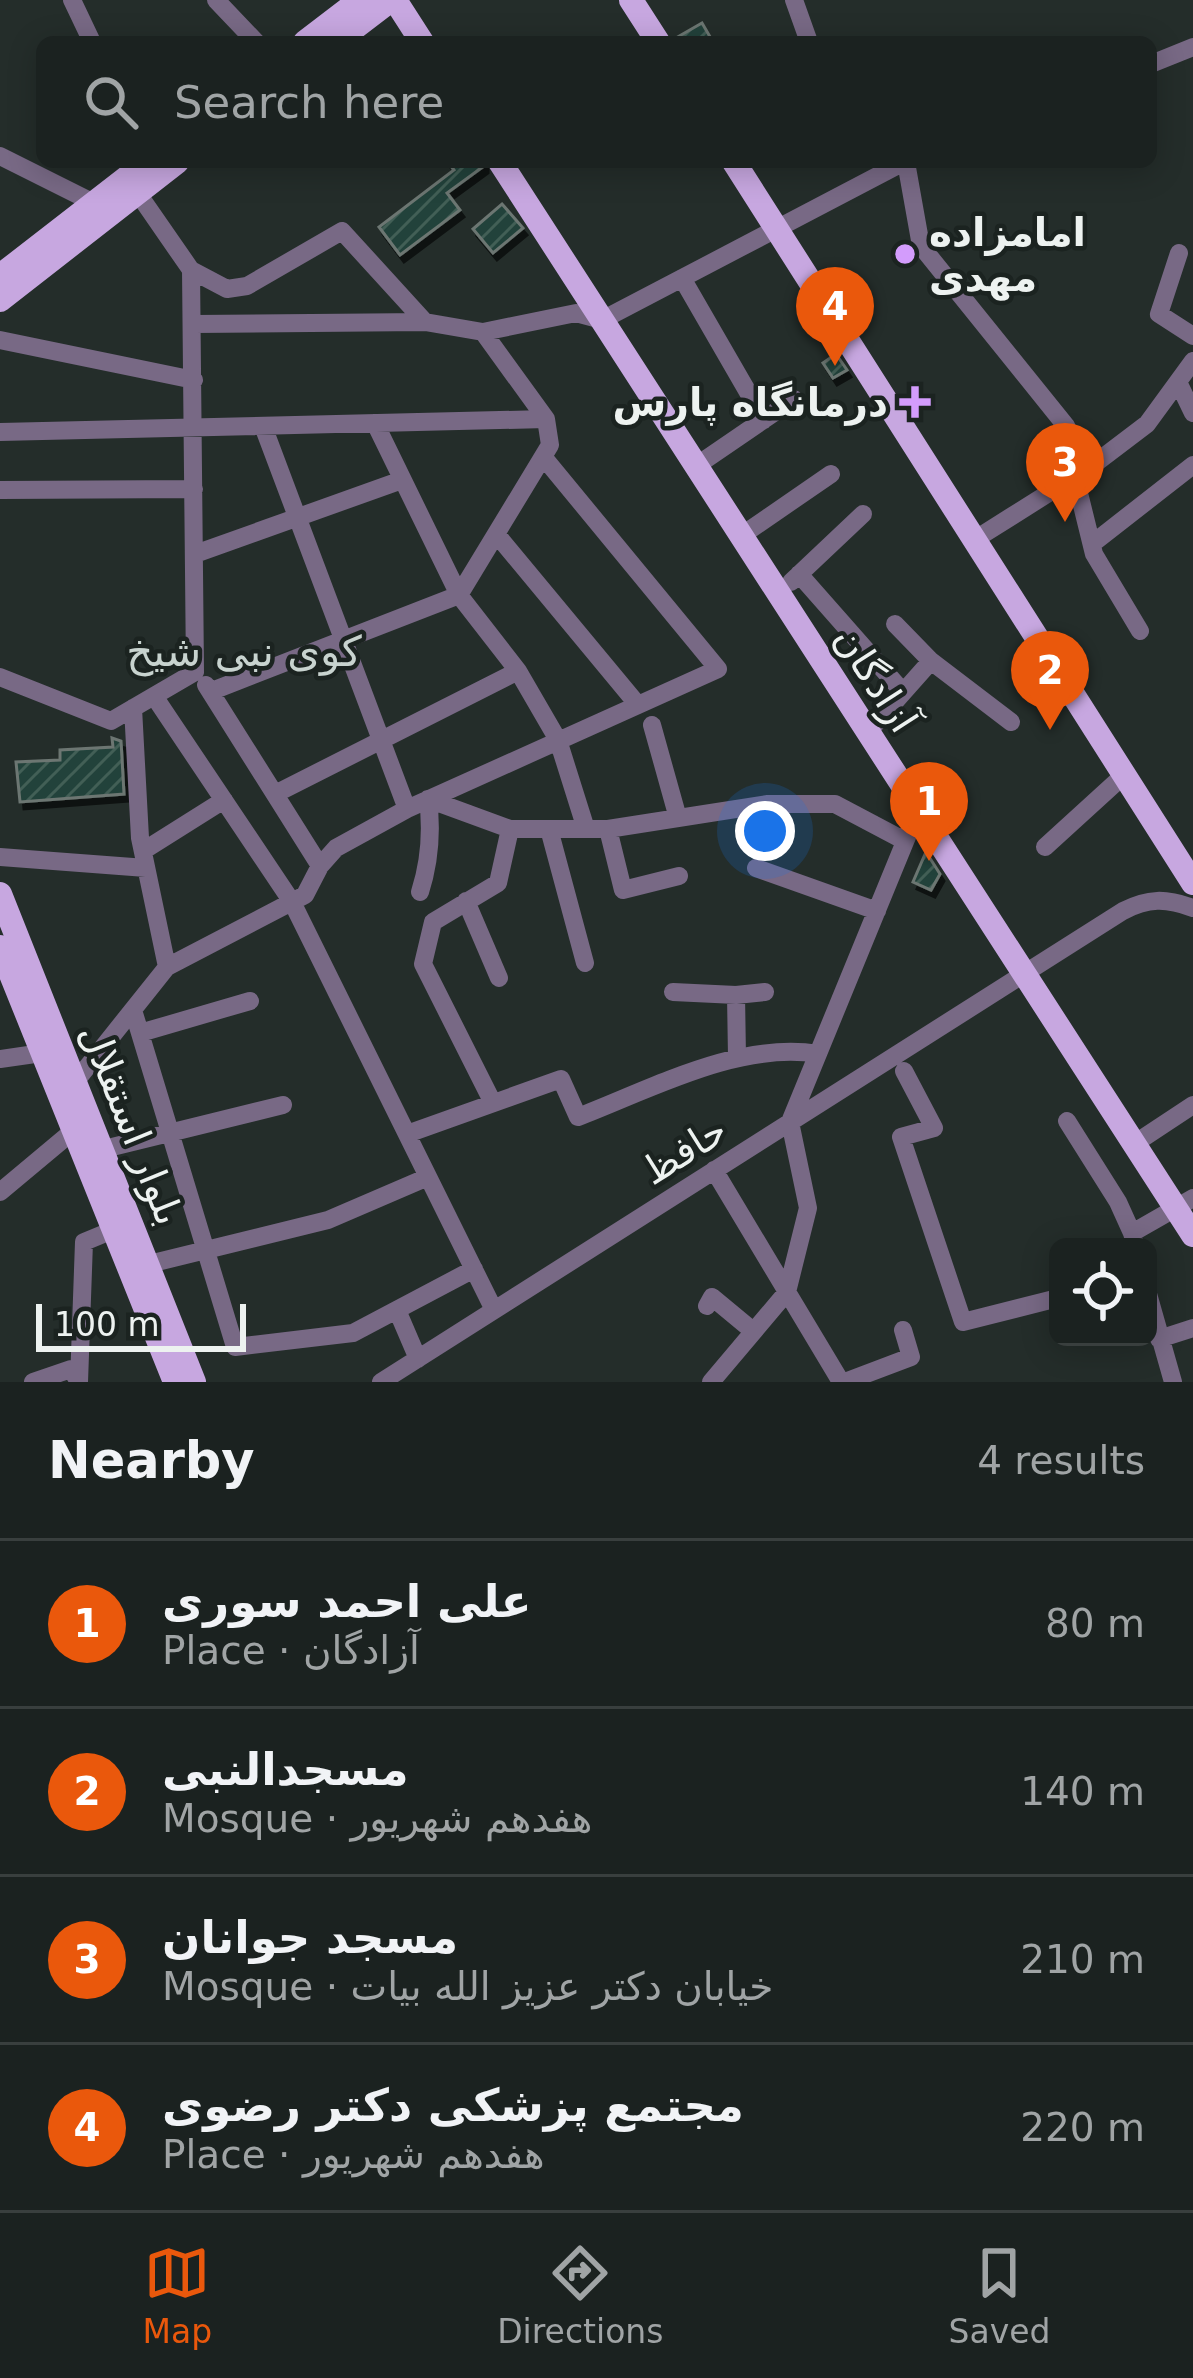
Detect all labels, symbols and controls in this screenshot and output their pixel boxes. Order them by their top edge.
search box [36,36,1157,168]
icon: search [78,69,144,135]
text: Search here [174,76,444,129]
place label: امامزاده مهدی [929,210,1086,301]
marker: امامزاده مهدی [892,241,918,267]
pin: 4 [796,267,874,366]
place label: درمانگاه پارس [613,380,888,426]
marker: درمانگاه پارس [899,386,931,418]
pin: 3 [1026,423,1104,522]
street label: آزادگان [824,617,928,743]
district label: کوی نبی شیخ [126,627,362,677]
pin: 2 [1011,631,1089,730]
pin: 1 [890,762,968,861]
your location [735,801,795,861]
street label: بلوار استقلال [70,1017,192,1232]
street label: حافظ [633,1107,735,1194]
map controls [1049,1238,1157,1346]
button: locate [1049,1238,1157,1346]
scale bar [36,1298,246,1351]
text: 100 m [54,1305,160,1344]
text: Nearby [48,1431,255,1490]
text: 4 results [977,1438,1145,1483]
text: علی احمد سوری [162,1575,532,1628]
text: 1 [73,1601,101,1646]
text: 80 m [1045,1601,1145,1646]
text: Place · آزادگان [162,1628,420,1673]
text: مسجدالنبی [162,1743,409,1796]
text: 2 [73,1769,101,1814]
text: 140 m [1020,1769,1145,1814]
text: Mosque · هفدهم شهریور [162,1796,592,1841]
text: مسجد جوانان [162,1911,458,1964]
text: 3 [73,1937,101,1982]
text: 210 m [1020,1937,1145,1982]
text: Mosque · خیابان دکتر عزیز الله بیات [162,1964,773,2009]
text: مجتمع پزشکی دکتر رضوی [162,2079,744,2132]
text: 4 [73,2105,101,2150]
text: 220 m [1020,2105,1145,2150]
text: Place · هفدهم شهریور [162,2132,545,2177]
tab: Map [143,2240,212,2351]
tab: Directions [497,2240,663,2351]
tab: Saved [949,2240,1050,2351]

